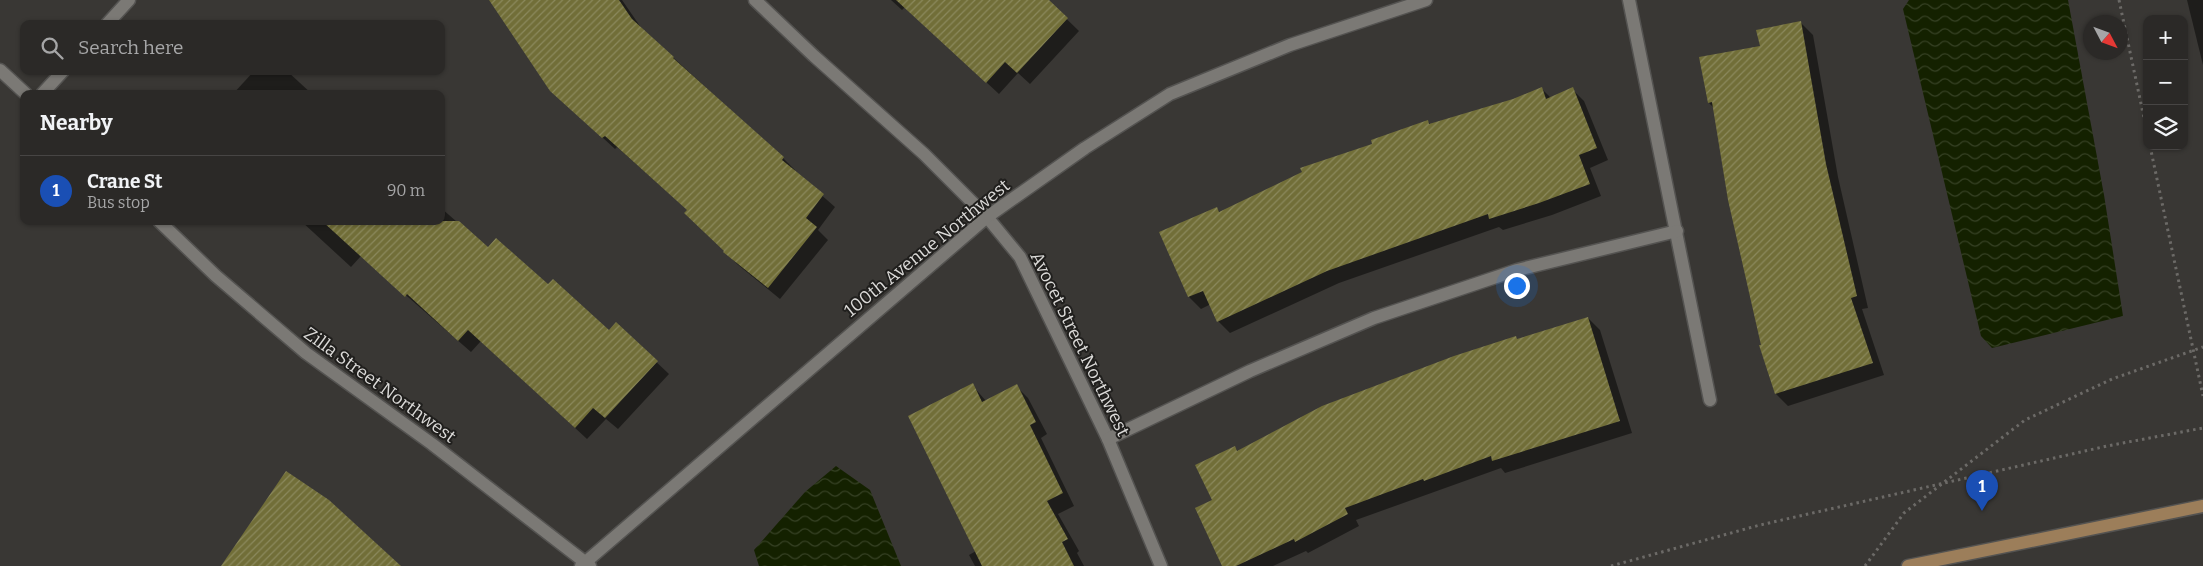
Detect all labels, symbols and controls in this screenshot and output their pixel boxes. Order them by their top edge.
north arrow [2083,15,2128,60]
map controls [2143,15,2188,150]
button: + [2143,15,2188,60]
search box [20,20,445,75]
icon: search [38,34,66,62]
text: Search here [78,36,183,59]
button: − [2143,60,2188,105]
button: layers [2143,105,2188,150]
text: Nearby [40,110,113,136]
text: Crane St [87,170,163,193]
street label: 100th Avenue Northwest [840,174,1015,322]
text: 1 [53,181,59,200]
text: 90 m [387,181,425,200]
text: Bus stop [87,193,150,212]
street label: Avocet Street Northwest [1026,248,1135,440]
your location [1504,273,1530,299]
street label: Zilla Street Northwest [300,322,461,448]
pin: 1 [1966,470,1998,511]

